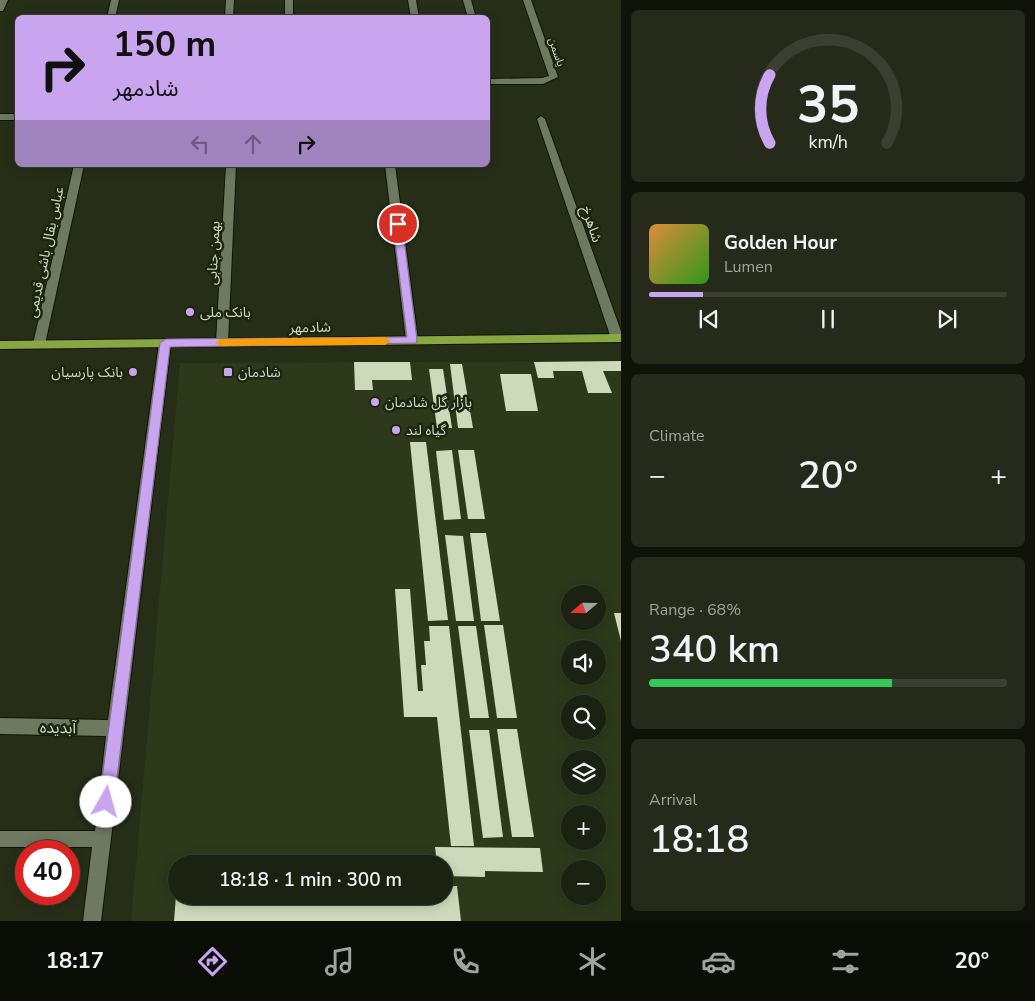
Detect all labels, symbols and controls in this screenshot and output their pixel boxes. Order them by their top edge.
text: 150 m [113,21,216,68]
icon: right [30,35,95,100]
street label: یاسمن [545,36,568,69]
text: 35 [797,69,859,140]
text: شادمهر [113,74,179,104]
icon: left [186,130,214,158]
icon: ahead [239,130,267,158]
icon: right [292,130,320,158]
text: km/h [808,130,848,154]
street label: عباس بقال باشی قدیمی [22,185,69,319]
pin [377,203,419,245]
street label: شاهرخ [575,203,607,245]
icon: arrive [384,210,412,238]
street label: بهمن جنابی [202,220,225,285]
text: Golden Hour [724,230,837,256]
text: Lumen [724,256,773,278]
place label: بانک ملی [200,303,251,322]
icon: previous [695,305,723,333]
icon: pause [814,305,842,333]
icon: next [933,305,961,333]
marker: بانک ملی [184,306,196,318]
street label: شادمهر [288,318,331,337]
place label: بانک پارسیان [51,363,123,382]
place label: شادمان [238,363,281,382]
marker: بانک پارسیان [127,366,139,378]
marker: شادمان [222,366,234,378]
place label: بازار گل شادمان [385,393,472,412]
marker: بازار گل شادمان [369,396,381,408]
place label: گیاه لند [406,421,446,440]
marker: گیاه لند [390,424,402,436]
text: Climate [649,425,704,447]
text: 20° [798,450,858,501]
text: − [649,457,666,495]
text: + [990,457,1007,495]
north arrow [561,585,606,630]
map controls [561,585,606,905]
text: Range · 68% [649,599,741,621]
text: 340 km [649,624,780,675]
button: sound [561,640,606,685]
button: search [561,695,606,740]
street label: آبدیده [40,717,78,739]
button: layers [561,750,606,795]
position arrow [79,775,131,827]
text: Arrival [649,789,697,811]
button: + [561,805,606,850]
text: 18:18 [649,814,749,865]
speed limit sign: 40 [15,840,80,905]
button: − [561,860,606,905]
text: 18:18 · 1 min · 300 m [219,867,402,893]
icon: directions [195,944,230,979]
icon: music [322,944,357,979]
icon: phone [448,944,483,979]
icon: climate [575,944,610,979]
icon: car [701,944,736,979]
icon: filters [828,944,863,979]
text: 18:17 [46,946,104,976]
text: 20° [954,946,989,976]

